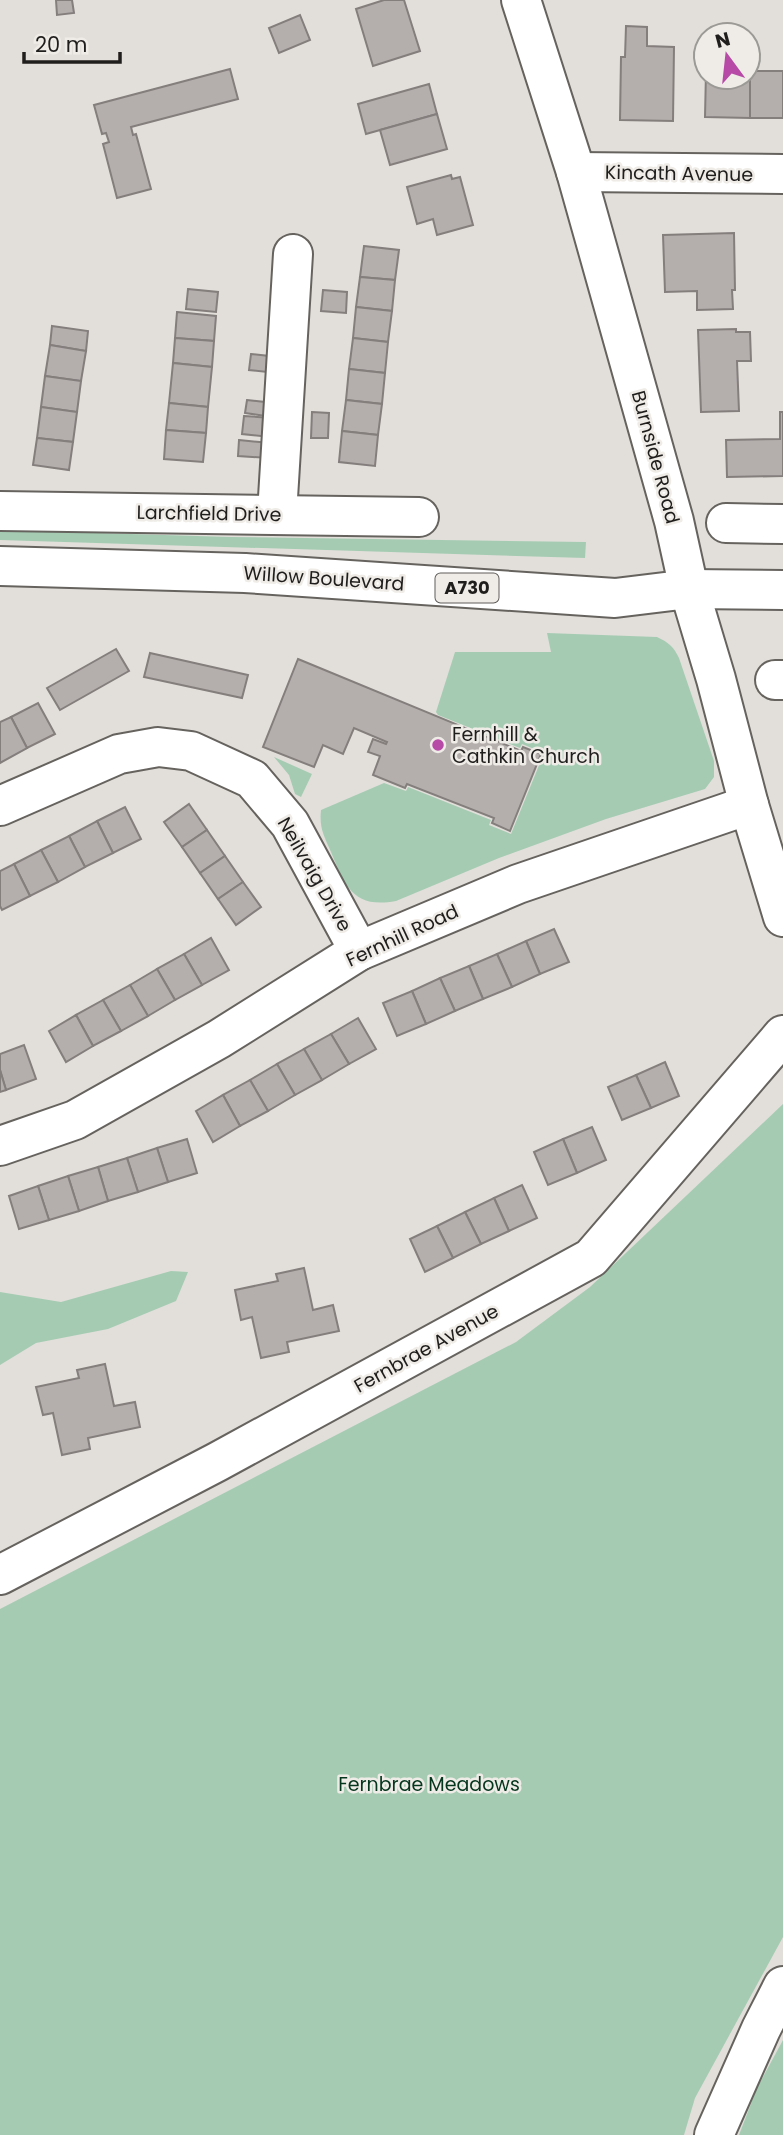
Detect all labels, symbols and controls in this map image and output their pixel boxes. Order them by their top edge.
scale bar [24,21,121,65]
north arrow [692,21,762,91]
text: N [712,25,733,55]
text: 20 m [35,30,88,59]
street label: Kincath Avenue [605,159,753,188]
street label: Burnside Road [625,388,686,527]
street label: Larchfield Drive [136,499,282,528]
street label: Willow Boulevard [243,559,405,598]
road number: A730 [435,574,498,602]
place label: Fernhill & Cathkin Church [452,721,600,770]
marker: Fernhill & Cathkin Church [430,737,446,753]
street label: Neilvaig Drive [271,812,358,937]
street label: Fernhill Road [342,898,463,973]
street label: Fernbrae Avenue [349,1297,503,1399]
park label: Fernbrae Meadows [338,1771,520,1798]

